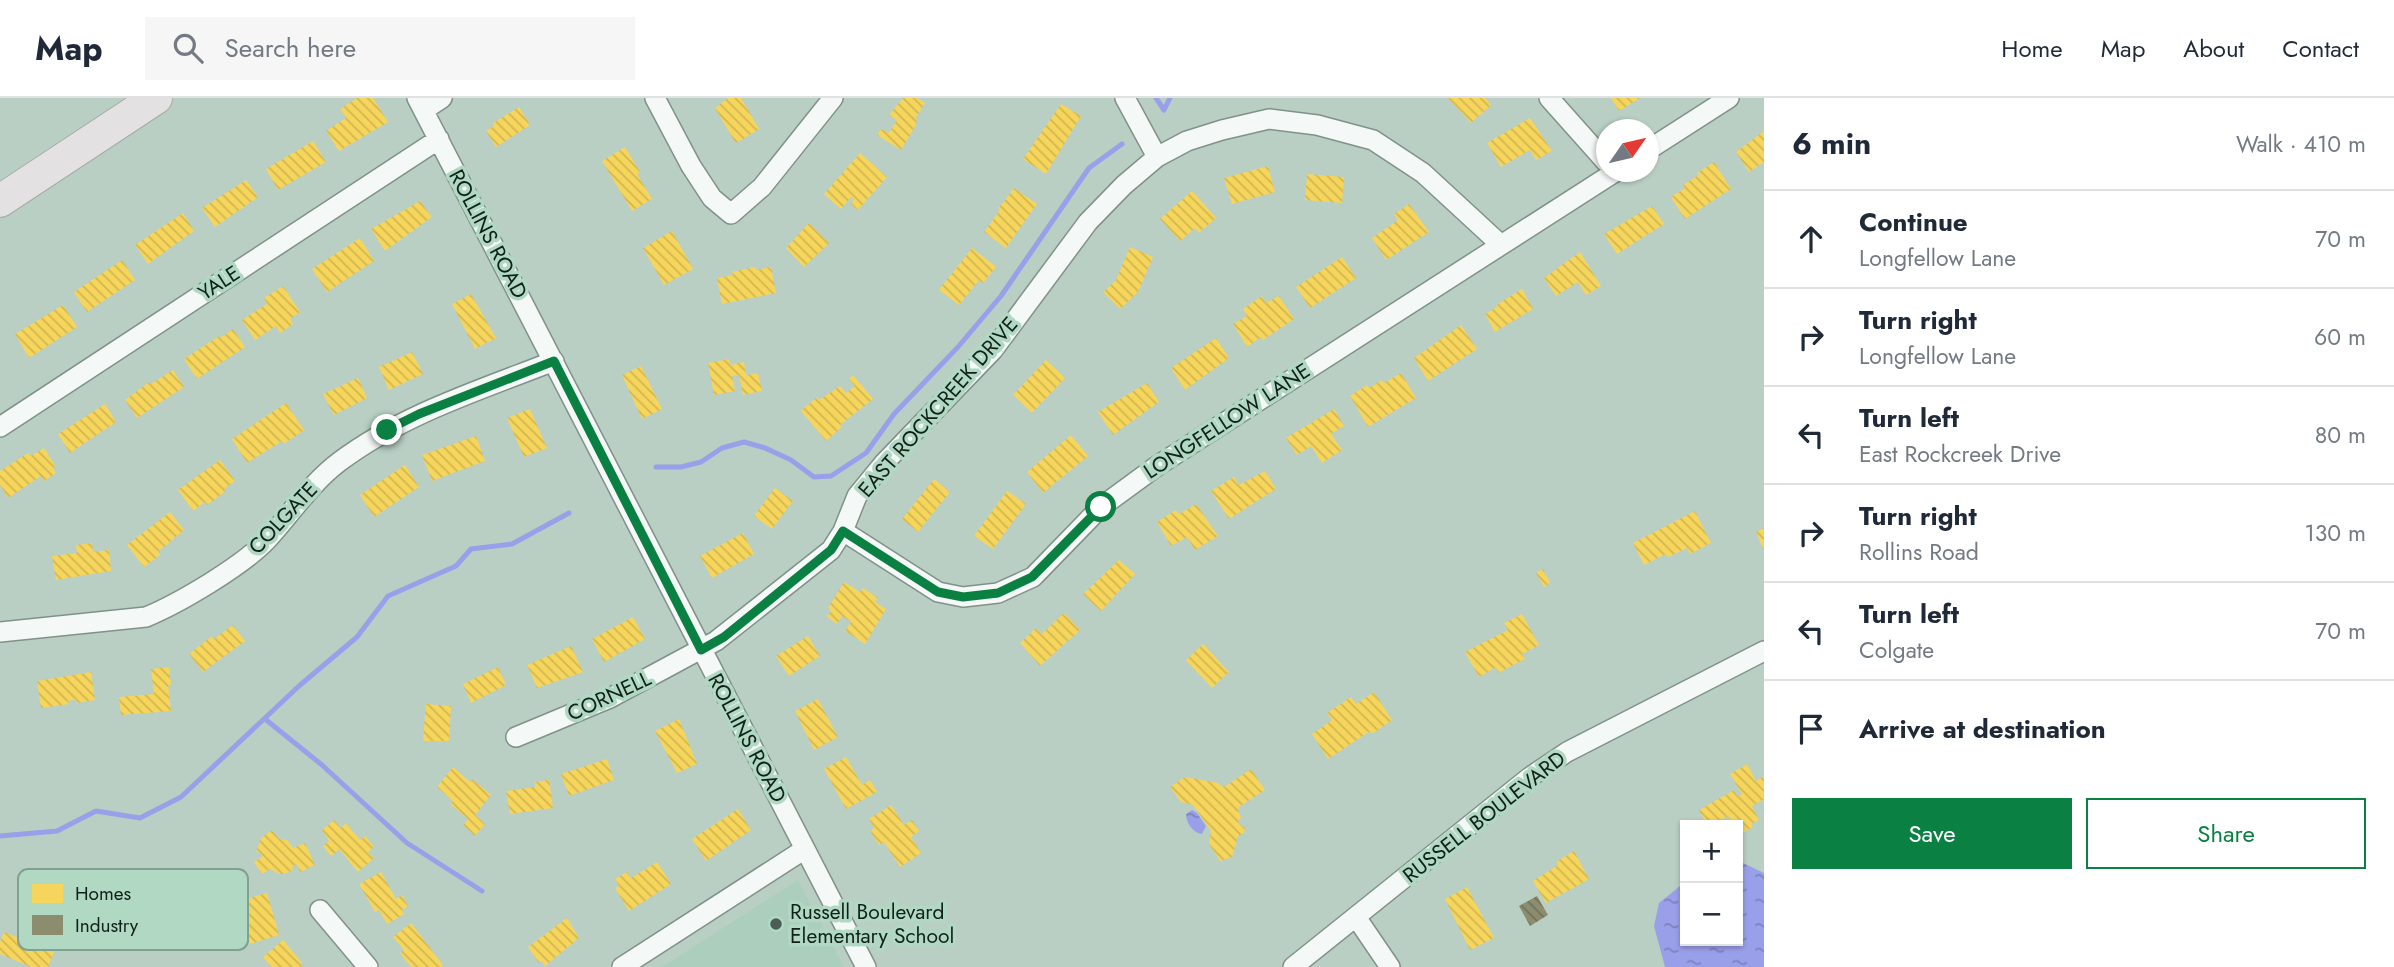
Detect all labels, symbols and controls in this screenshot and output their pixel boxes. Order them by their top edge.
search box [145,17,635,80]
text: Map [35,25,103,72]
icon: search [169,29,207,67]
text: Search here [225,29,356,67]
text: Home [2001,31,2063,66]
text: Map [2101,31,2145,66]
text: About [2183,31,2244,66]
text: Contact [2282,31,2359,66]
north arrow [1596,119,1659,182]
text: 6 min [1792,122,1871,165]
text: Walk · 410 m [2236,127,2366,161]
street label: ROLLINS ROAD [441,164,535,304]
text: Continue [1859,203,1968,241]
icon: ahead [1792,220,1830,258]
text: 70 m [2315,222,2366,256]
text: Longfellow Lane [1859,241,2016,275]
street label: YALE [192,258,246,308]
text: Turn right [1859,301,1977,339]
street label: EAST ROCKCREEK DRIVE [851,310,1025,504]
icon: right [1792,318,1830,356]
text: 60 m [2314,320,2366,354]
text: Longfellow Lane [1859,339,2016,373]
street label: LONGFELLOW LANE [1138,356,1316,486]
text: Turn left [1859,399,1959,437]
route end [371,414,402,445]
icon: left [1792,416,1830,454]
text: 80 m [2315,418,2366,452]
text: East Rockcreek Drive [1859,437,2061,471]
street label: COLGATE [242,475,324,561]
route start [1085,491,1116,522]
text: Turn right [1859,497,1977,535]
icon: right [1792,514,1830,552]
text: 130 m [2304,516,2366,550]
text: Rollins Road [1859,535,1979,569]
text: Turn left [1859,595,1959,633]
icon: left [1792,612,1830,650]
text: 70 m [2315,614,2366,648]
text: Colgate [1859,633,1934,667]
street label: CORNELL [562,663,656,729]
street label: ROLLINS ROAD [700,668,794,808]
icon: arrive [1792,710,1830,748]
text: Arrive at destination [1859,710,2106,748]
street label: RUSSELL BOULEVARD [1396,744,1572,890]
button: Save [1792,798,2072,869]
button: Share [2086,798,2366,869]
map controls [1680,820,1743,946]
button: + [1680,820,1743,883]
legend [18,869,248,950]
text: Homes [75,880,132,907]
button: − [1680,883,1743,946]
place label: Russell Boulevard Elementary School [790,897,954,951]
text: Industry [75,912,139,939]
marker: Russell Boulevard Elementary School [768,916,784,932]

